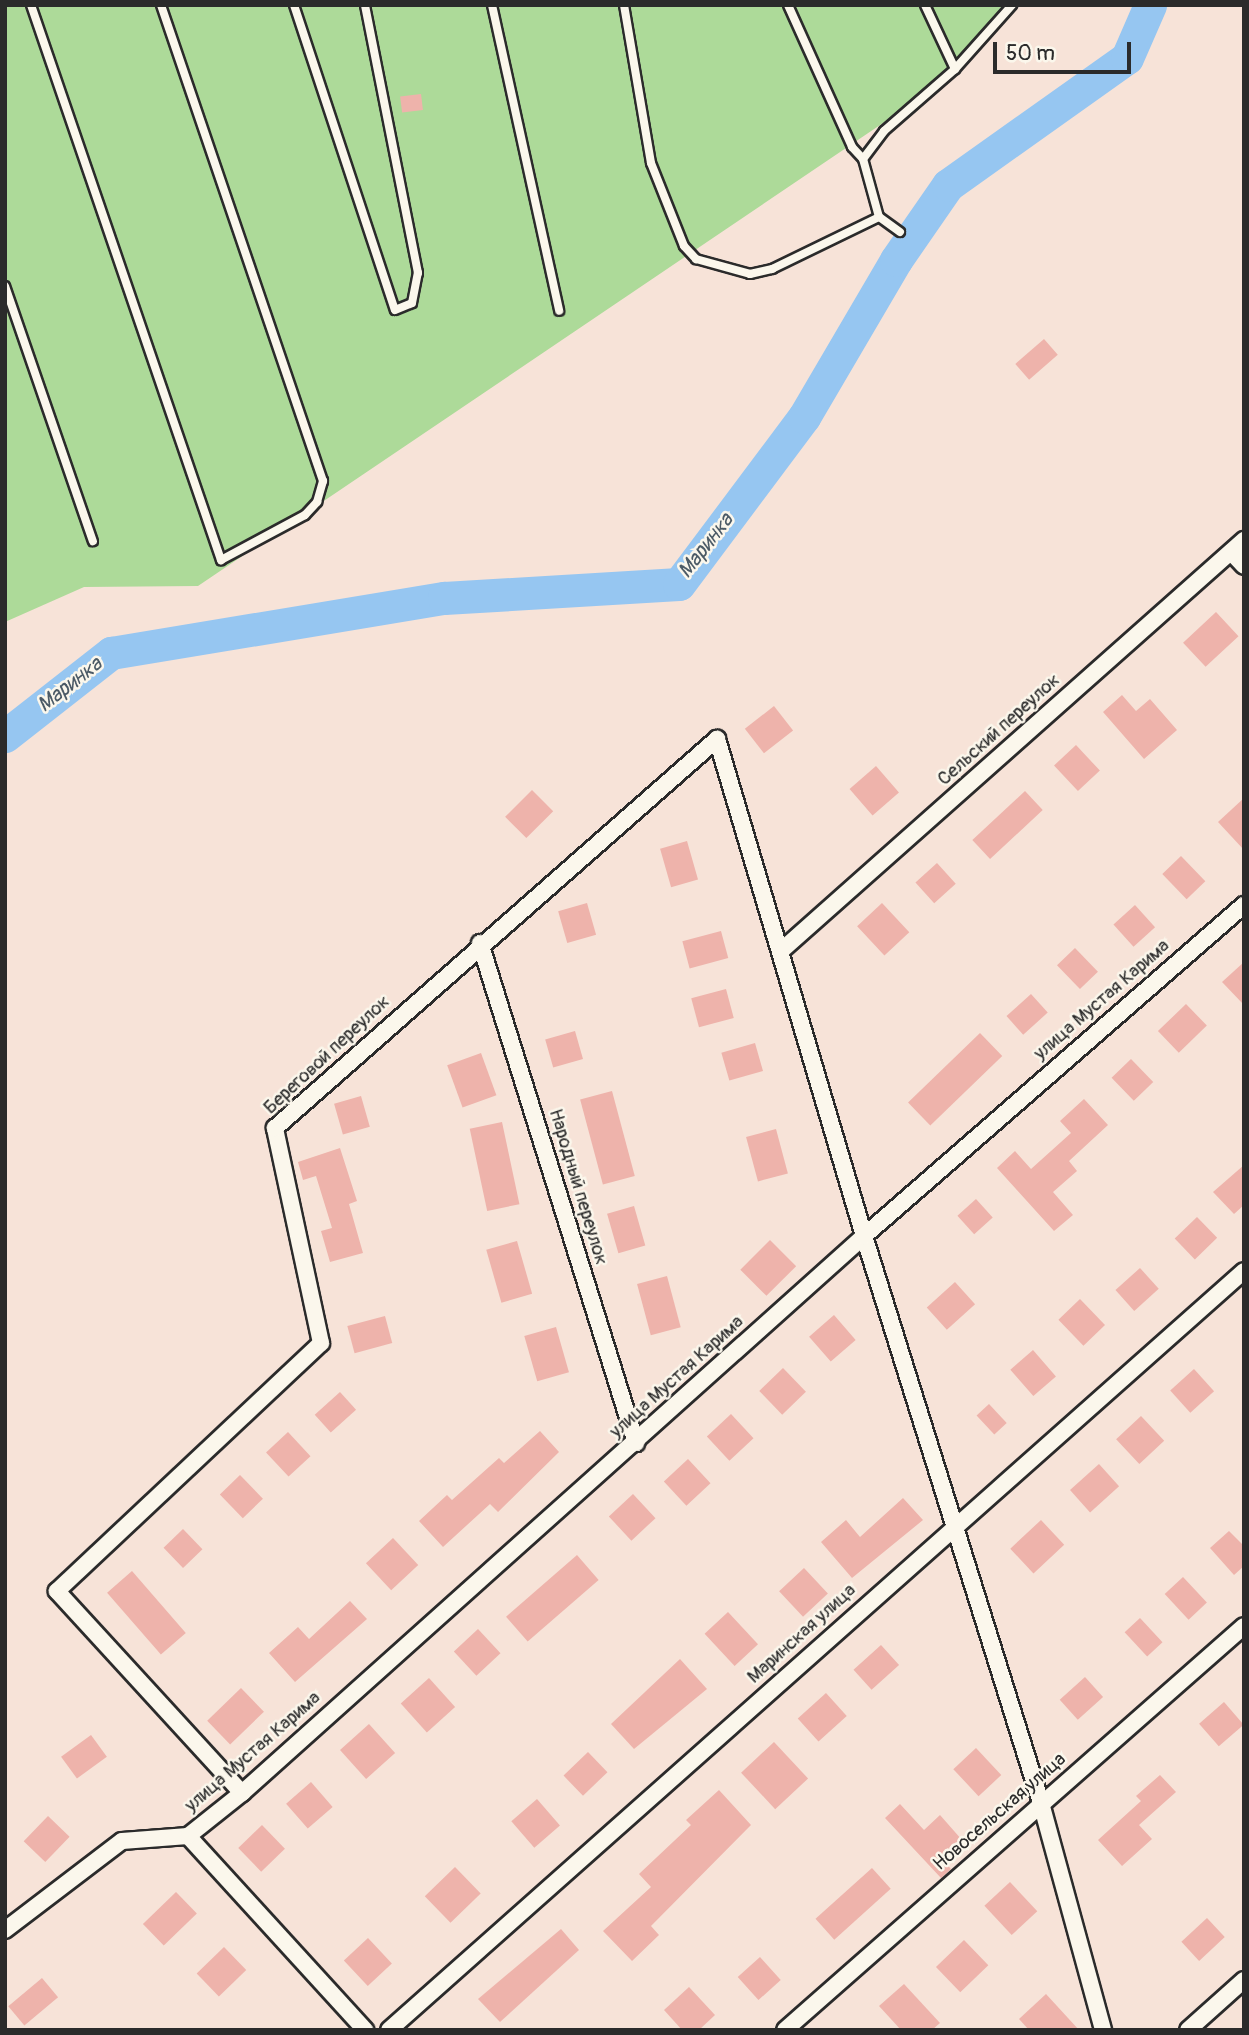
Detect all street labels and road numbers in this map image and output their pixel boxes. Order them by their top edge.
street label: Сельский переулок [933,669,1065,791]
street label: улица Мустая Карима [1029,935,1175,1065]
street label: Береговой переулок [259,991,395,1119]
street label: Народный переулок [543,1106,613,1268]
street label: улица Мустая Карима [605,1311,749,1443]
street label: Маринская улица [743,1579,861,1689]
street label: улица Мустая Карима [180,1687,326,1817]
street label: Новосельская улица [929,1748,1071,1876]

